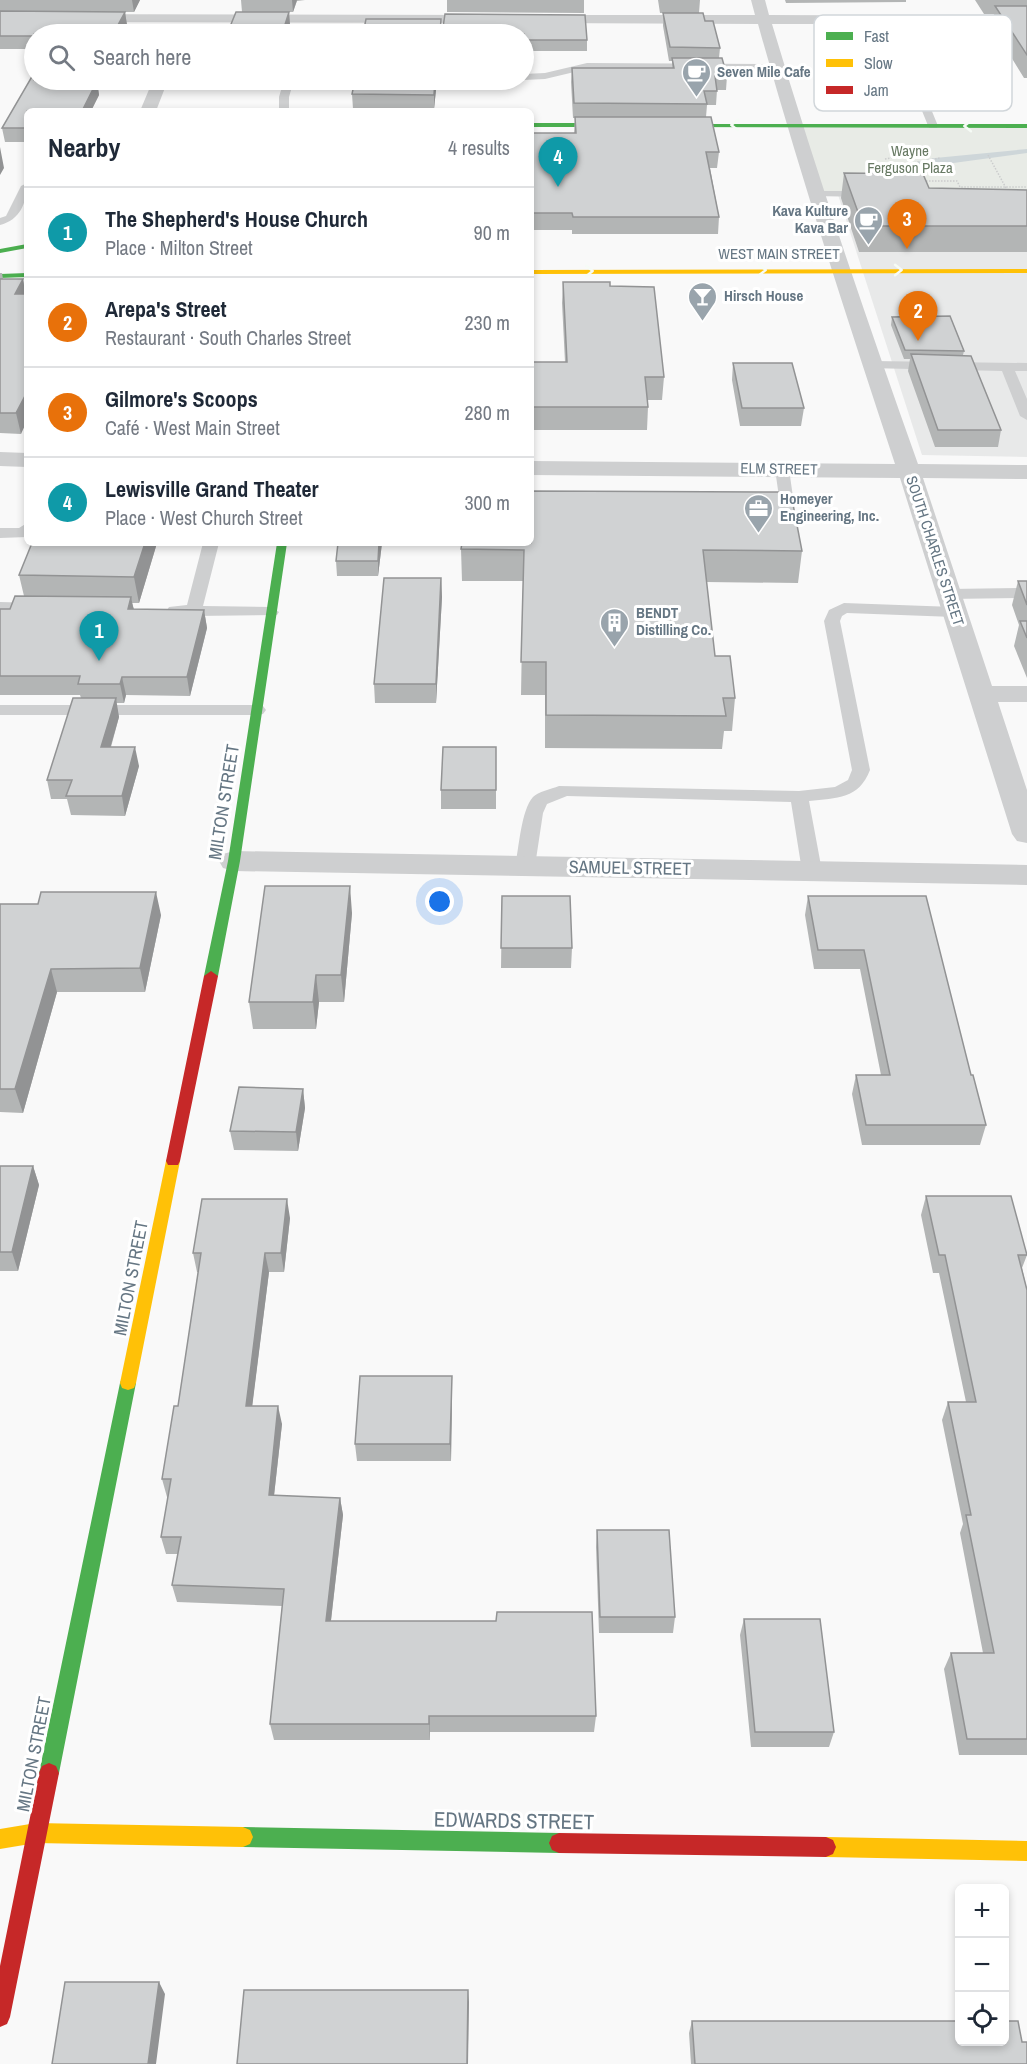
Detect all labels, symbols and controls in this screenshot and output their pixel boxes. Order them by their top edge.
legend [814,15,1012,111]
search box [24,24,534,90]
text: Fast [864,25,889,47]
icon: search [45,41,78,74]
text: Search here [93,42,191,72]
text: Slow [864,52,893,74]
cafe icon: Seven Mile Cafe [680,56,712,98]
place label: Seven Mile Cafe [717,61,811,82]
text: Jam [864,79,889,101]
one-way arrow [731,119,740,131]
one-way arrow [964,120,973,132]
text: Nearby [48,130,120,165]
text: 4 results [448,134,510,161]
pin: 4 [538,138,578,187]
park label: Wayne Ferguson Plaza [867,140,953,178]
place label: Kava Kulture Kava Bar [772,200,848,238]
pin: 3 [888,200,926,249]
text: The Shepherd's House Church [105,204,368,234]
cafe icon: Kava Kulture Kava Bar [853,204,885,246]
text: 1 [63,219,72,246]
text: 90 m [474,219,510,246]
text: Place · Milton Street [105,234,253,261]
street label: WEST MAIN STREET [718,243,840,264]
one-way arrow [758,264,767,276]
one-way arrow [894,264,903,276]
one-way arrow [585,265,594,277]
bar icon: Hirsch House [687,280,719,322]
place label: Hirsch House [724,285,803,306]
pin: 2 [898,292,938,341]
text: Arepa's Street [105,294,227,324]
text: 2 [63,309,72,336]
text: 230 m [464,309,510,336]
text: Restaurant · South Charles Street [105,324,351,351]
text: Gilmore's Scoops [105,384,258,414]
text: 3 [63,399,72,426]
text: 280 m [464,399,510,426]
text: Café · West Main Street [105,414,280,441]
street label: ELM STREET [740,457,818,480]
street label: SOUTH CHARLES STREET [901,473,970,629]
text: Lewisville Grand Theater [105,474,319,504]
place label: Homeyer Engineering, Inc. [780,488,879,526]
text: 4 [63,489,72,516]
text: 300 m [464,489,510,516]
office icon: Homeyer Engineering, Inc. [743,492,775,534]
text: Place · West Church Street [105,504,303,531]
place label: BENDT Distilling Co. [636,602,711,640]
building icon: BENDT Distilling Co. [599,606,631,648]
pin: 1 [80,612,118,661]
street label: MILTON STREET [202,742,245,862]
street label: SAMUEL STREET [569,854,691,881]
your location [425,887,454,916]
street label: MILTON STREET [107,1218,154,1338]
street label: MILTON STREET [10,1694,57,1814]
street label: EDWARDS STREET [434,1805,595,1836]
map controls [955,1884,1009,2046]
button: + [955,1884,1009,1938]
button: − [955,1938,1009,1992]
button: locate [955,1992,1009,2046]

